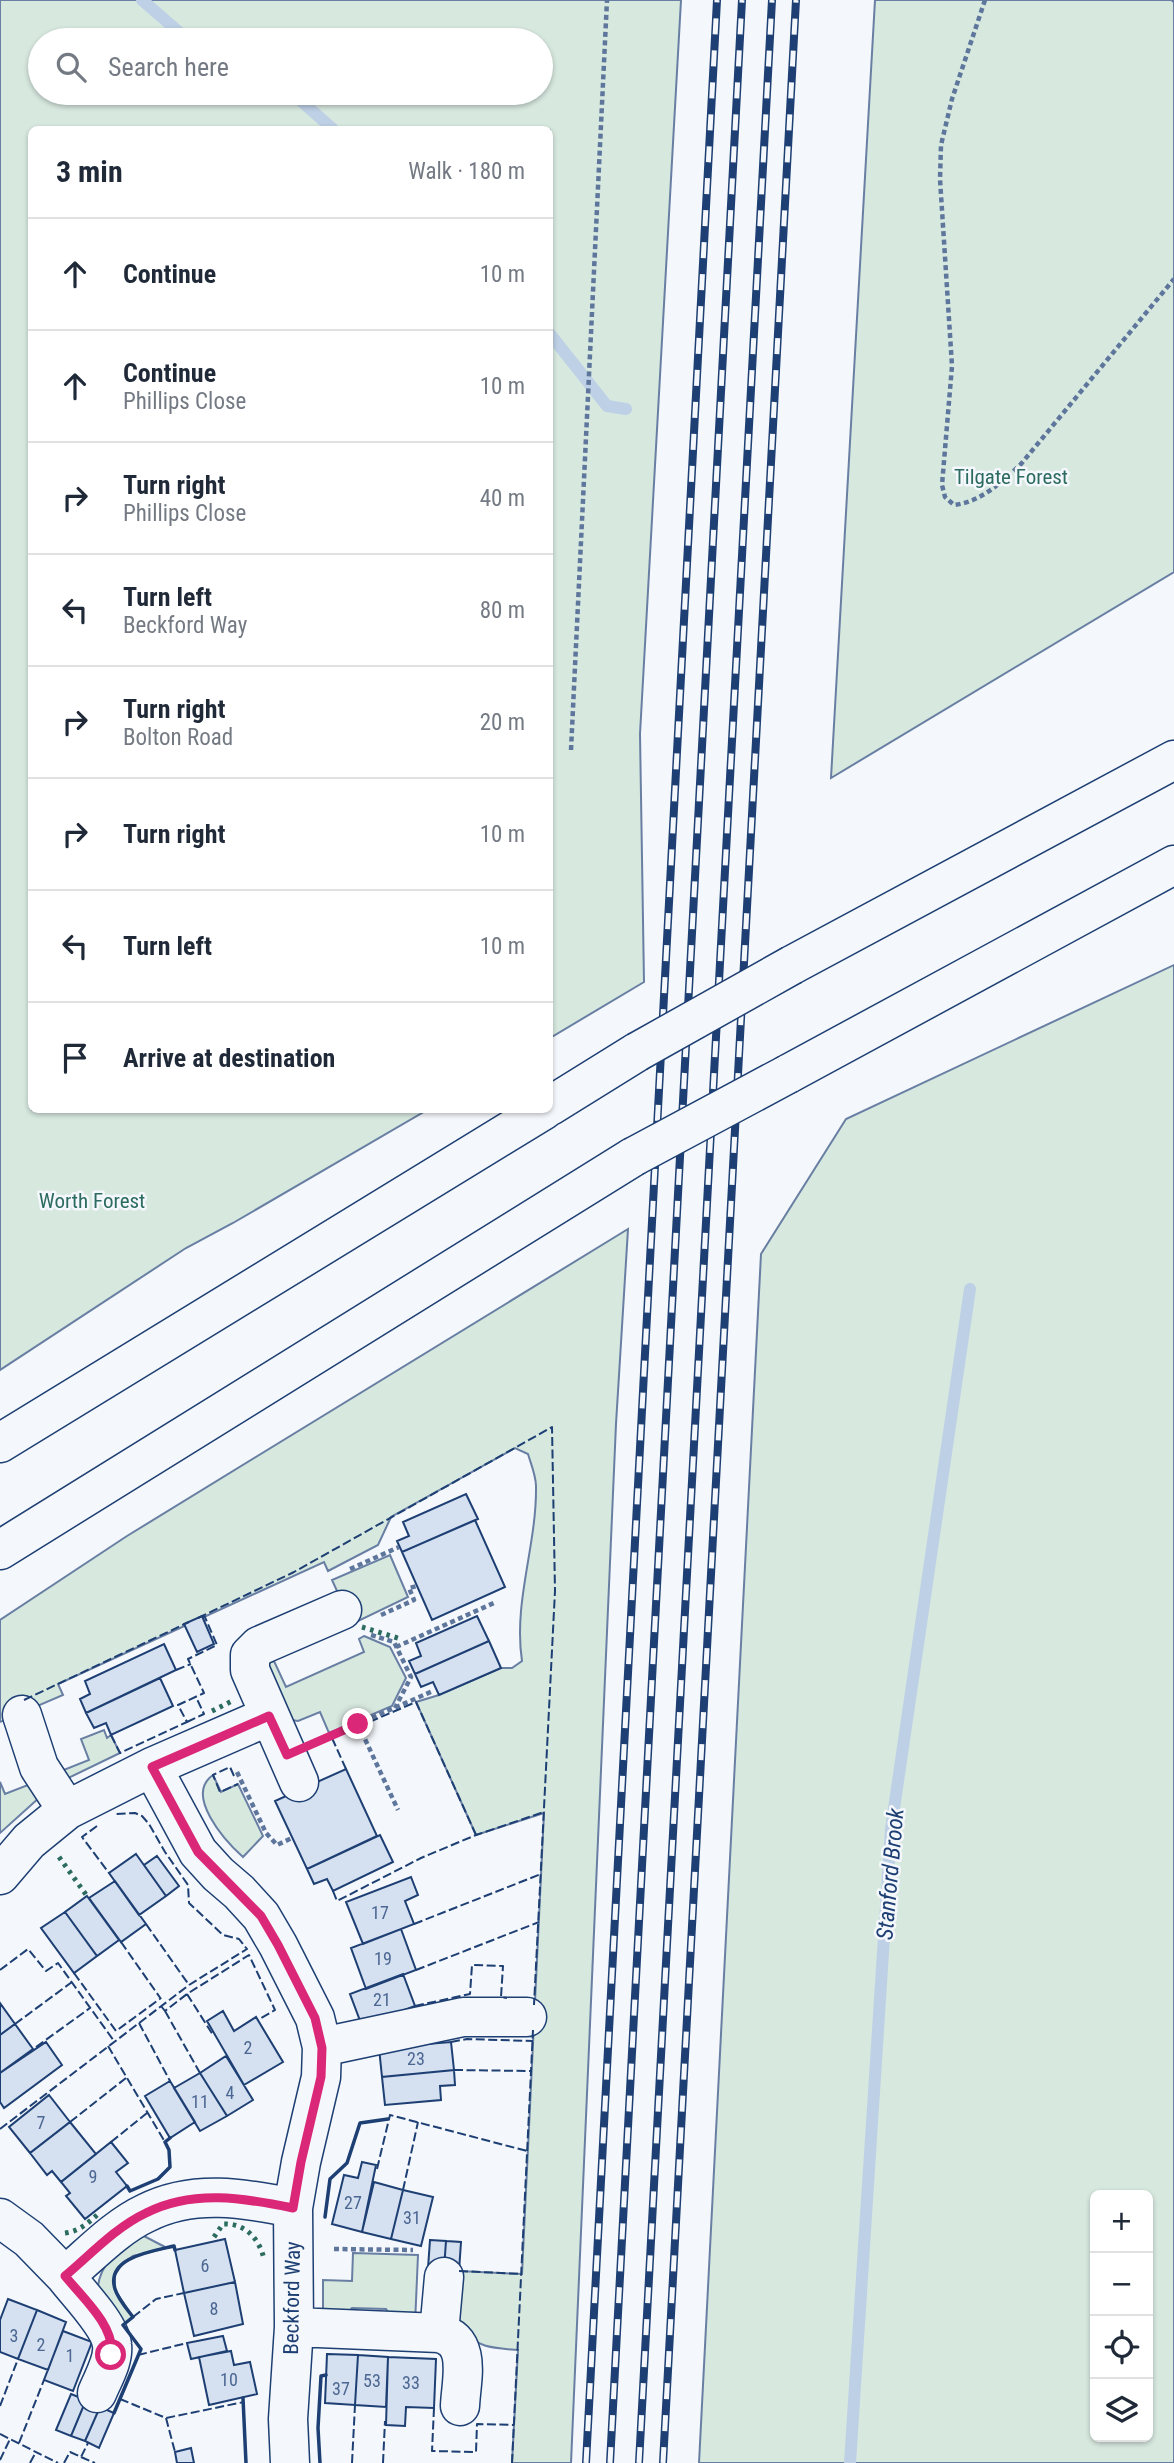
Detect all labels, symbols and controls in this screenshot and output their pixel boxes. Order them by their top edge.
search box [28,28,553,105]
icon: search [52,48,90,86]
text: Search here [108,52,229,82]
text: 3 min [56,154,123,189]
text: Walk · 180 m [408,158,525,185]
icon: ahead [56,255,94,293]
text: Continue [123,259,216,289]
text: 10 m [480,261,525,288]
text: Continue [123,358,216,388]
icon: ahead [56,367,94,405]
text: 10 m [480,373,525,400]
text: Phillips Close [123,388,246,415]
park label: Tilgate Forest [954,465,1068,489]
text: Turn right [123,470,225,500]
icon: right [56,479,94,517]
text: 40 m [480,485,525,512]
text: Phillips Close [123,500,246,527]
text: Turn left [123,582,212,612]
icon: left [56,591,94,629]
text: 80 m [480,597,525,624]
text: Beckford Way [123,612,247,639]
text: Turn right [123,694,225,724]
icon: right [56,703,94,741]
text: 20 m [480,709,525,736]
text: Bolton Road [123,724,233,751]
icon: right [56,815,94,853]
text: Turn right [123,819,225,849]
text: 10 m [480,821,525,848]
icon: left [56,927,94,965]
text: Turn left [123,931,212,961]
text: 10 m [480,933,525,960]
icon: arrive [56,1039,94,1077]
text: Arrive at destination [123,1043,335,1073]
park label: Worth Forest [39,1189,145,1213]
route end [342,1708,373,1739]
water label: Stanford Brook [871,1806,910,1941]
house number: 17 [371,1902,389,1923]
house number: 19 [374,1948,392,1969]
house number: 21 [373,1989,391,2010]
house number: 2 [244,2037,253,2058]
house number: 23 [407,2048,425,2069]
house number: 4 [226,2082,235,2103]
house number: 11 [191,2091,209,2112]
house number: 7 [37,2112,46,2133]
house number: 9 [89,2166,97,2187]
map controls [1090,2190,1153,2442]
button: + [1090,2190,1153,2253]
house number: 27 [344,2192,362,2213]
house number: 31 [403,2207,421,2228]
street label: Beckford Way [279,2241,305,2355]
button: − [1090,2253,1153,2316]
house number: 6 [201,2255,209,2276]
house number: 8 [210,2298,218,2319]
button: locate [1090,2316,1153,2379]
house number: 3 [10,2325,18,2346]
house number: 2 [37,2334,46,2355]
route start [95,2339,126,2370]
house number: 1 [66,2345,74,2366]
house number: 10 [220,2369,238,2390]
house number: 53 [363,2370,381,2391]
house number: 33 [402,2372,420,2393]
house number: 37 [332,2378,350,2399]
button: layers [1090,2379,1153,2442]

